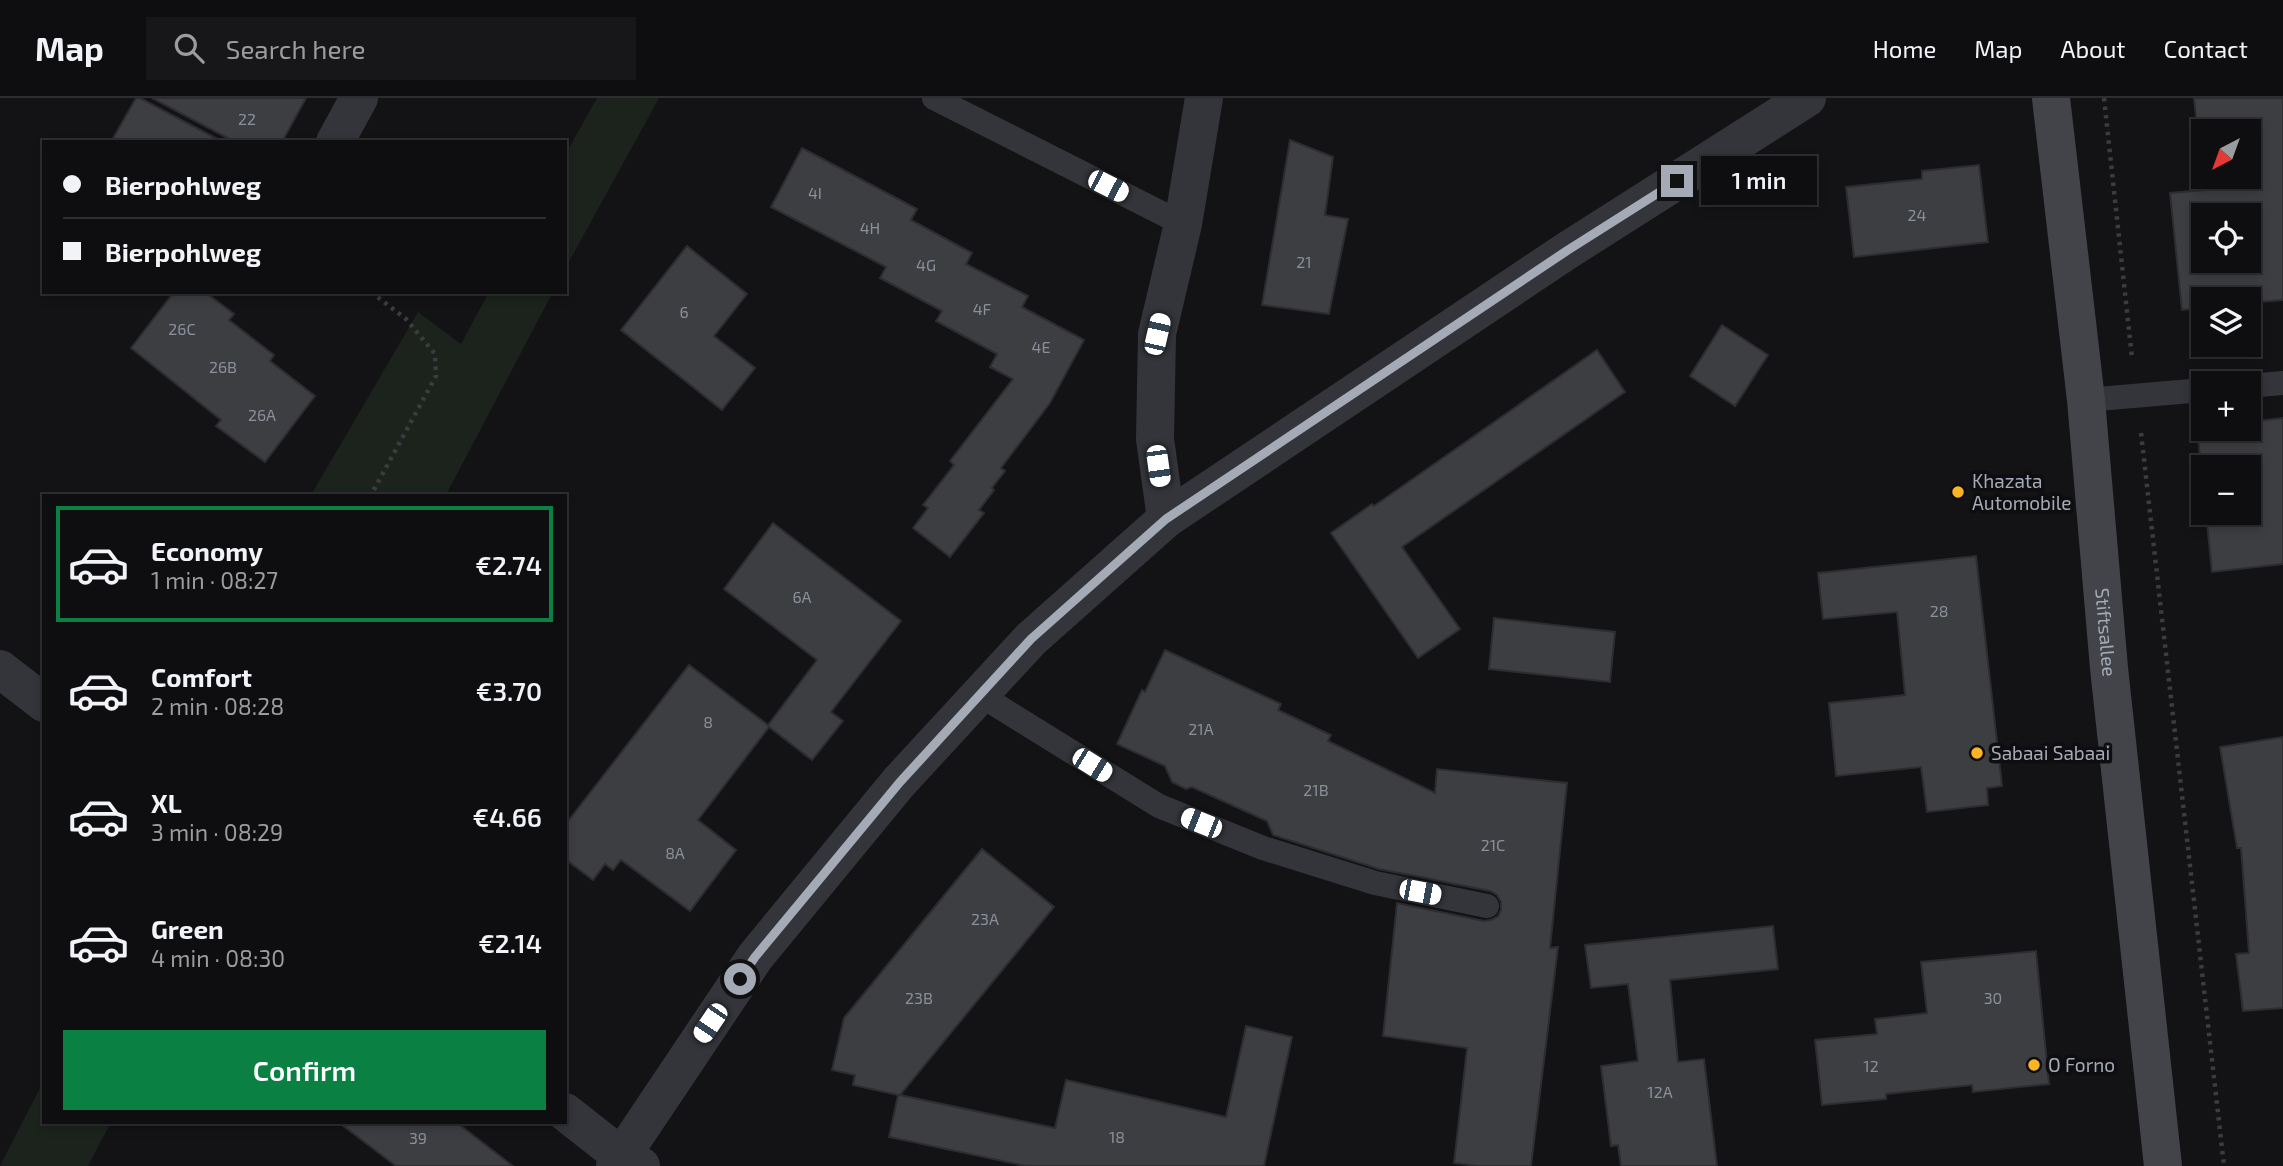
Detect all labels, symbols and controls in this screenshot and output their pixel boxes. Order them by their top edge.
search box [146,17,636,80]
text: Map [35,28,104,68]
icon: search [170,29,208,67]
text: Search here [226,33,365,64]
text: Home [1873,34,1936,63]
text: Map [1974,34,2022,63]
text: About [2060,34,2126,63]
text: Contact [2164,34,2248,63]
house number: 22 [238,109,256,128]
north arrow [2191,119,2261,189]
map controls [2191,119,2261,525]
callout: 1 min [1702,156,1817,206]
route end [1661,165,1693,197]
text: 1 min [1732,166,1786,194]
car [1085,167,1132,205]
text: Bierpohlweg [105,169,261,200]
house number: 4I [808,183,822,202]
button: locate [2191,203,2261,273]
house number: 24 [1908,205,1927,224]
house number: 4H [860,218,880,237]
text: Bierpohlweg [105,236,261,267]
house number: 21 [1296,252,1312,271]
house number: 4G [916,255,936,274]
button: layers [2191,287,2261,357]
house number: 4F [973,299,992,318]
house number: 6 [679,302,689,321]
car [1143,311,1172,357]
house number: 26C [168,319,196,338]
house number: 4E [1032,337,1050,356]
house number: 26B [209,357,237,376]
button: + [2191,371,2261,441]
house number: 26A [248,405,276,424]
car [1145,444,1172,488]
button: − [2191,455,2261,525]
place label: Khazata Automobile [1972,469,2072,514]
marker: Khazata Automobile [1950,484,1966,500]
icon: car [67,533,130,596]
text: Economy [151,535,263,566]
text: €2.74 [475,549,542,580]
text: 1 min · 08:27 [151,566,278,594]
house number: 6A [792,587,812,606]
street label: Stiftsallee [2091,587,2122,678]
house number: 28 [1930,601,1948,620]
icon: car [67,659,130,722]
text: Comfort [151,661,252,692]
text: €3.70 [476,675,542,706]
text: 2 min · 08:28 [151,692,284,720]
house number: 8 [703,712,713,731]
house number: 21A [1188,719,1214,738]
place label: Sabaai Sabaai [1991,741,2110,764]
car [1069,745,1116,785]
marker: Sabaai Sabaai [1969,745,1985,761]
house number: 21B [1303,780,1329,799]
icon: car [67,785,130,848]
text: XL [151,787,182,818]
text: €4.66 [473,801,542,832]
car [1178,805,1225,841]
text: 3 min · 08:29 [151,818,283,846]
house number: 21C [1481,835,1505,854]
house number: 8A [665,843,685,862]
car [1398,878,1443,906]
house number: 23A [971,909,999,928]
icon: car [67,911,130,974]
text: Green [151,913,224,944]
text: €2.14 [478,927,542,958]
text: 4 min · 08:30 [151,944,285,972]
route start [724,963,756,995]
house number: 23B [905,988,933,1007]
house number: 30 [1984,988,2002,1007]
car [690,1000,731,1046]
button: Confirm [63,1030,546,1110]
place label: O Forno [2048,1053,2115,1076]
house number: 12 [1863,1056,1879,1075]
marker: O Forno [2026,1057,2042,1073]
house number: 12A [1647,1082,1673,1101]
house number: 18 [1109,1127,1125,1146]
house number: 39 [409,1128,427,1147]

